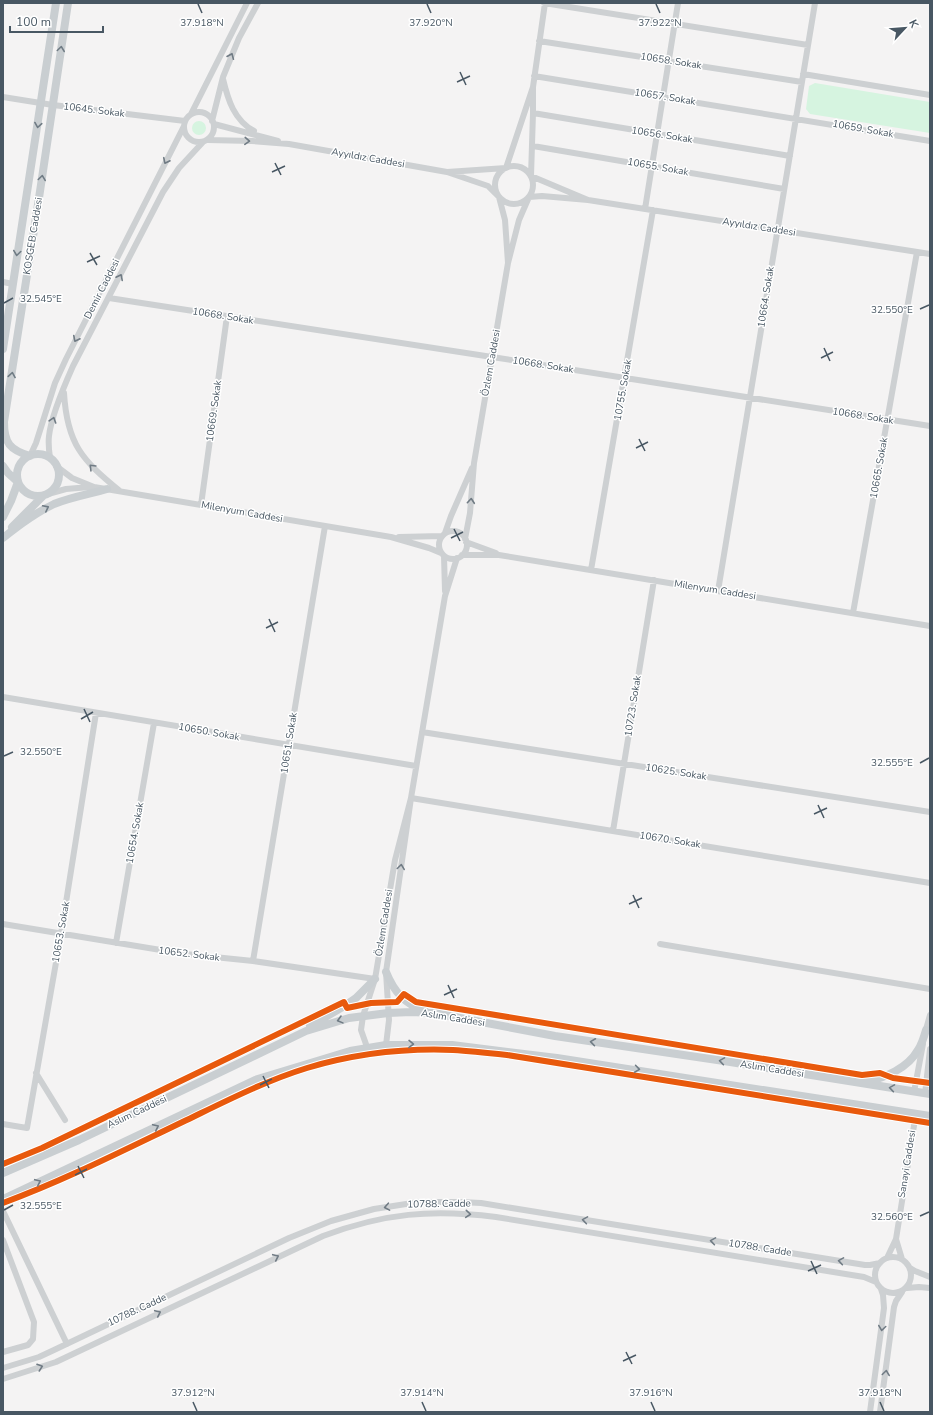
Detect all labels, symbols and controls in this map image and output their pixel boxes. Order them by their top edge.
scale bar [10,8,103,34]
north arrow [885,8,925,48]
text: 100 m [16,14,51,30]
text: 37.918°N [180,16,224,30]
text: 37.920°N [409,16,453,30]
text: 37.922°N [638,16,682,30]
text: K [905,17,922,31]
one-way arrow [56,46,65,52]
street label: 10658. Sokak [639,49,704,73]
one-way arrow [227,53,235,60]
street label: 10657. Sokak [633,85,698,109]
street label: 10645. Sokak [62,99,127,121]
street label: 10659. Sokak [831,117,896,141]
one-way arrow [34,122,43,128]
street label: 10656. Sokak [630,123,695,147]
one-way arrow [244,136,250,145]
street label: Ayyıldız Caddesi [330,145,406,171]
street label: 10655. Sokak [626,155,691,179]
one-way arrow [164,157,171,164]
one-way arrow [38,175,46,181]
street label: KOSGEB Caddesi [20,196,46,276]
street label: Ayyıldız Caddesi [721,214,797,240]
one-way arrow [13,250,22,256]
street label: Demir Caddesi [81,257,123,321]
street label: 10664. Sokak [754,264,778,329]
one-way arrow [115,274,122,281]
text: 32.545°E [20,292,62,306]
text: 32.550°E [871,303,913,317]
street label: 10668. Sokak [191,304,256,328]
street label: Özlem Caddesi [478,328,504,398]
one-way arrow [73,335,81,343]
street label: 10668. Sokak [511,353,576,377]
street label: 10755. Sokak [611,357,635,422]
one-way arrow [7,372,16,378]
street label: 10669. Sokak [203,378,225,443]
street label: 10668. Sokak [831,404,896,428]
one-way arrow [48,416,57,423]
street label: 10665. Sokak [867,435,891,500]
one-way arrow [89,464,97,471]
street label: Milenyum Caddesi [200,498,284,526]
one-way arrow [466,498,475,504]
one-way arrow [42,505,50,513]
street label: Milenyum Caddesi [673,577,757,603]
street label: 10723. Sokak [621,673,645,738]
street label: 10651. Sokak [277,710,301,775]
street label: 10650. Sokak [177,720,242,744]
text: 32.550°E [20,745,62,759]
text: 32.555°E [871,756,913,770]
street label: 10625. Sokak [644,760,709,784]
street label: 10654. Sokak [123,800,147,865]
street label: 10670. Sokak [638,828,703,852]
one-way arrow [396,864,405,870]
street label: Özlem Caddesi [372,889,396,957]
street label: 10653. Sokak [49,899,73,964]
street label: 10652. Sokak [157,943,222,965]
street label: Aslım Caddesi [420,1006,486,1030]
one-way arrow [337,1016,344,1024]
one-way arrow [590,1038,596,1047]
one-way arrow [408,1040,414,1048]
one-way arrow [719,1057,725,1066]
street label: Aslım Caddesi [739,1057,805,1081]
one-way arrow [634,1064,640,1073]
one-way arrow [888,1084,895,1093]
street label: Aslım Caddesi [105,1092,169,1132]
one-way arrow [152,1124,159,1132]
street label: Sanayi Caddesi [895,1129,919,1199]
one-way arrow [34,1179,42,1187]
street label: 10788. Cadde [407,1196,471,1212]
text: 32.555°E [20,1199,62,1213]
one-way arrow [383,1202,390,1211]
one-way arrow [465,1210,471,1219]
text: 32.560°E [871,1210,913,1224]
one-way arrow [582,1216,588,1225]
street label: 10788. Cadde [727,1236,793,1260]
one-way arrow [710,1237,716,1246]
one-way arrow [271,1254,279,1262]
one-way arrow [838,1257,845,1266]
street label: 10788. Cadde [105,1290,169,1330]
one-way arrow [154,1310,162,1318]
one-way arrow [878,1325,887,1331]
one-way arrow [37,1364,44,1372]
one-way arrow [881,1370,890,1376]
text: 37.912°N [171,1386,215,1400]
text: 37.914°N [400,1386,444,1400]
text: 37.916°N [629,1386,673,1400]
text: 37.918°N [858,1386,902,1400]

